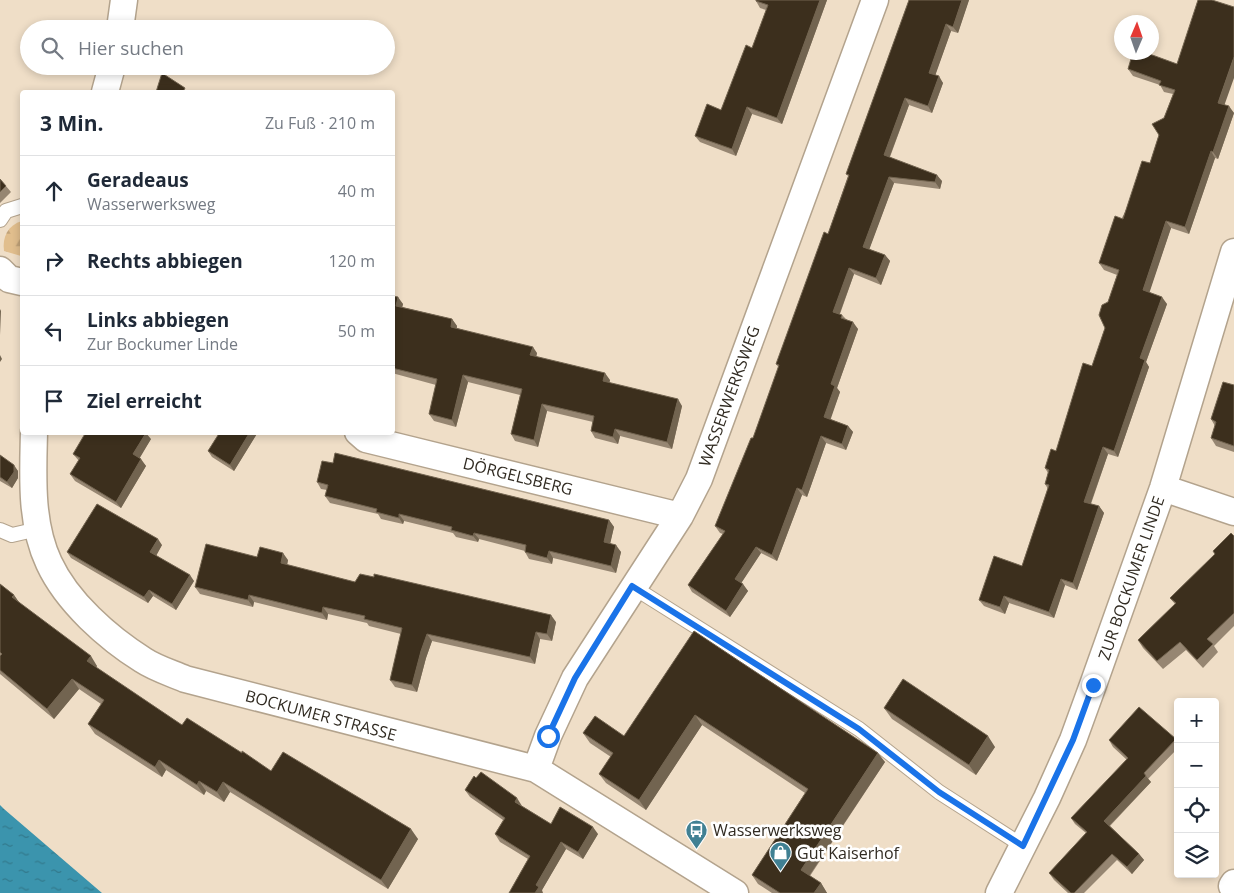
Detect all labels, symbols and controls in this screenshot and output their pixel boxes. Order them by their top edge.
north arrow [1114,15,1159,60]
search box [20,20,395,75]
icon: search [38,34,66,62]
text: Hier suchen [78,35,184,61]
text: 3 Min. [40,109,103,137]
text: Zu Fuß · 210 m [265,112,375,134]
text: Geradeaus [87,167,189,193]
icon: ahead [40,177,68,205]
text: 40 m [338,180,375,202]
text: Wasserwerksweg [87,193,215,215]
icon: right [40,247,68,275]
text: Rechts abbiegen [87,248,243,274]
text: 120 m [329,250,375,272]
text: Links abbiegen [87,307,229,333]
icon: left [40,317,68,345]
text: 50 m [338,320,375,342]
street label: WASSERWERKSWEG [693,322,765,470]
text: Zur Bockumer Linde [87,333,238,355]
icon: arrive [40,387,68,415]
text: Ziel erreicht [87,388,202,414]
street label: DÖRGELSBERG [461,452,575,500]
street label: ZUR BOCKUMER LINDE [1093,493,1169,663]
route end [1082,674,1105,697]
street label: BOCKUMER STRASSE [243,684,399,746]
map controls [1174,698,1219,878]
button: + [1174,698,1219,743]
route start [537,725,560,748]
button: − [1174,743,1219,788]
button: locate [1174,788,1219,833]
bus stop icon: Wasserwerksweg [685,818,709,849]
place label: Wasserwerksweg [713,819,842,841]
button: layers [1174,833,1219,878]
shop icon: Gut Kaiserhof [769,841,793,872]
place label: Gut Kaiserhof [797,842,901,864]

